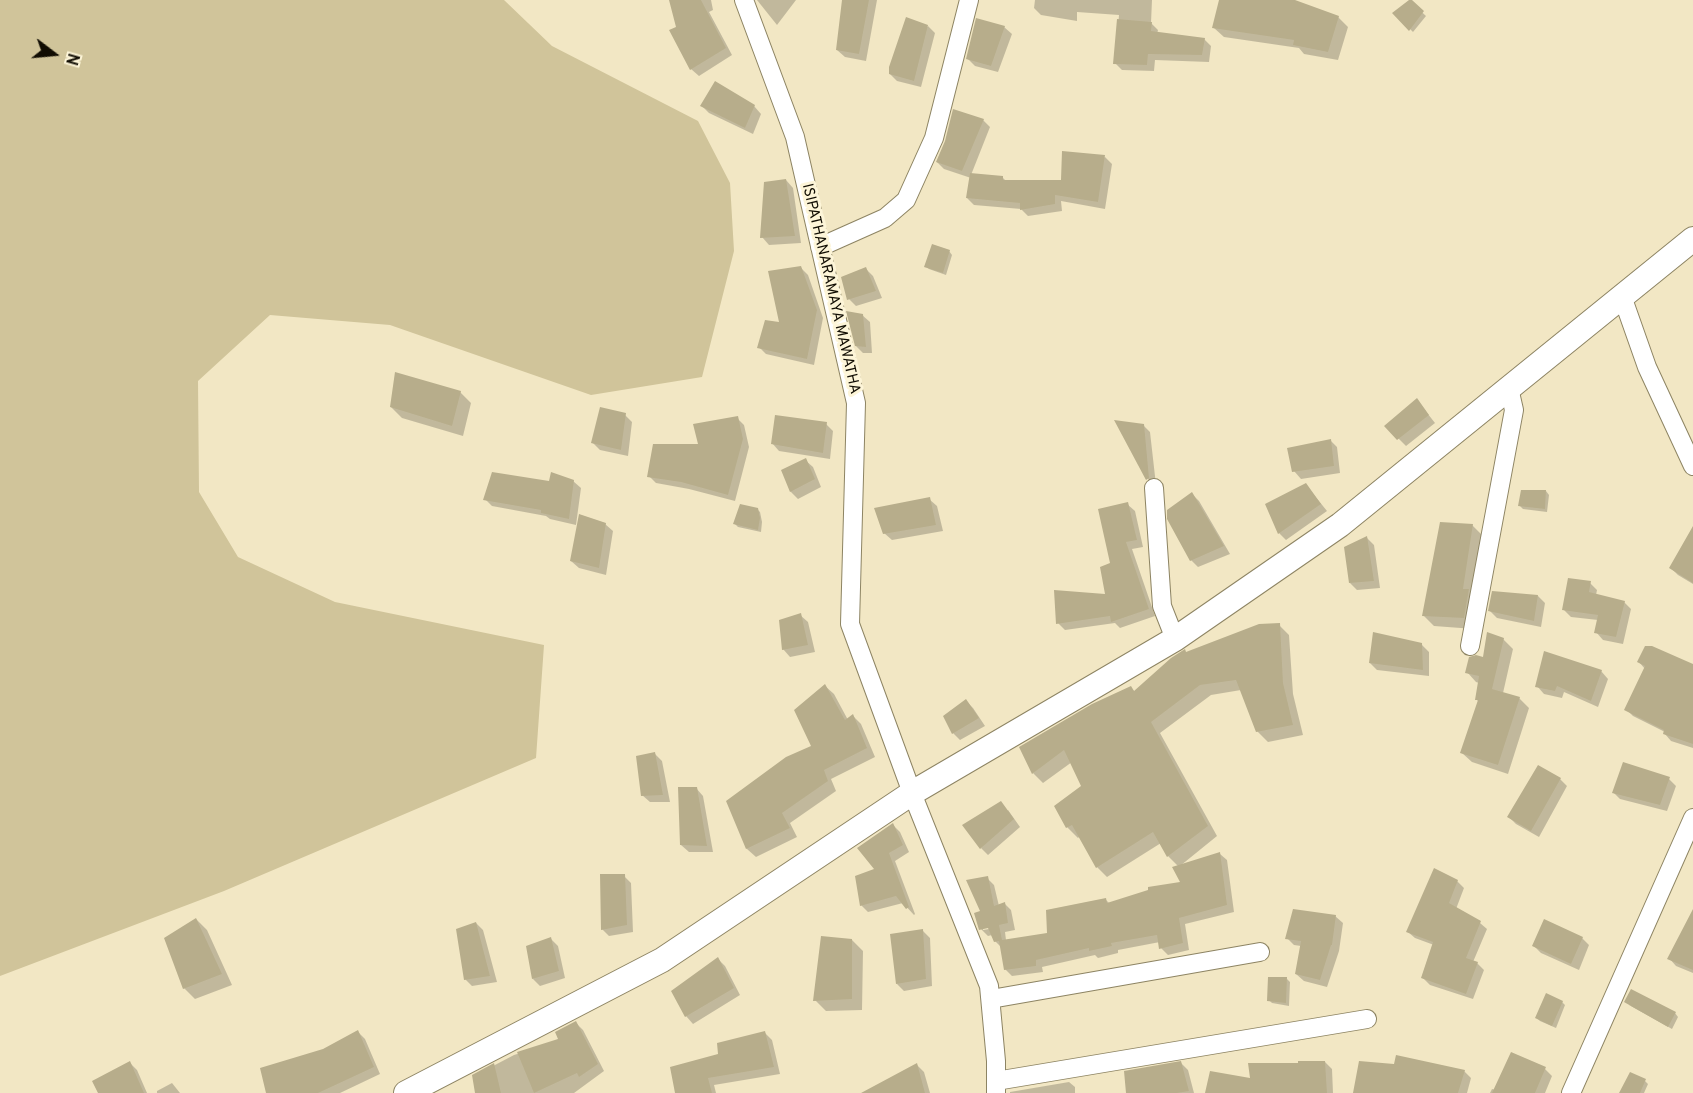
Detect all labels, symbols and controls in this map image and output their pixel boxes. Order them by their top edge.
north arrow [24,24,84,84]
text: N [60,51,83,67]
street label: ISIPATHANARAMAYA MAWATHA [797,182,863,396]

